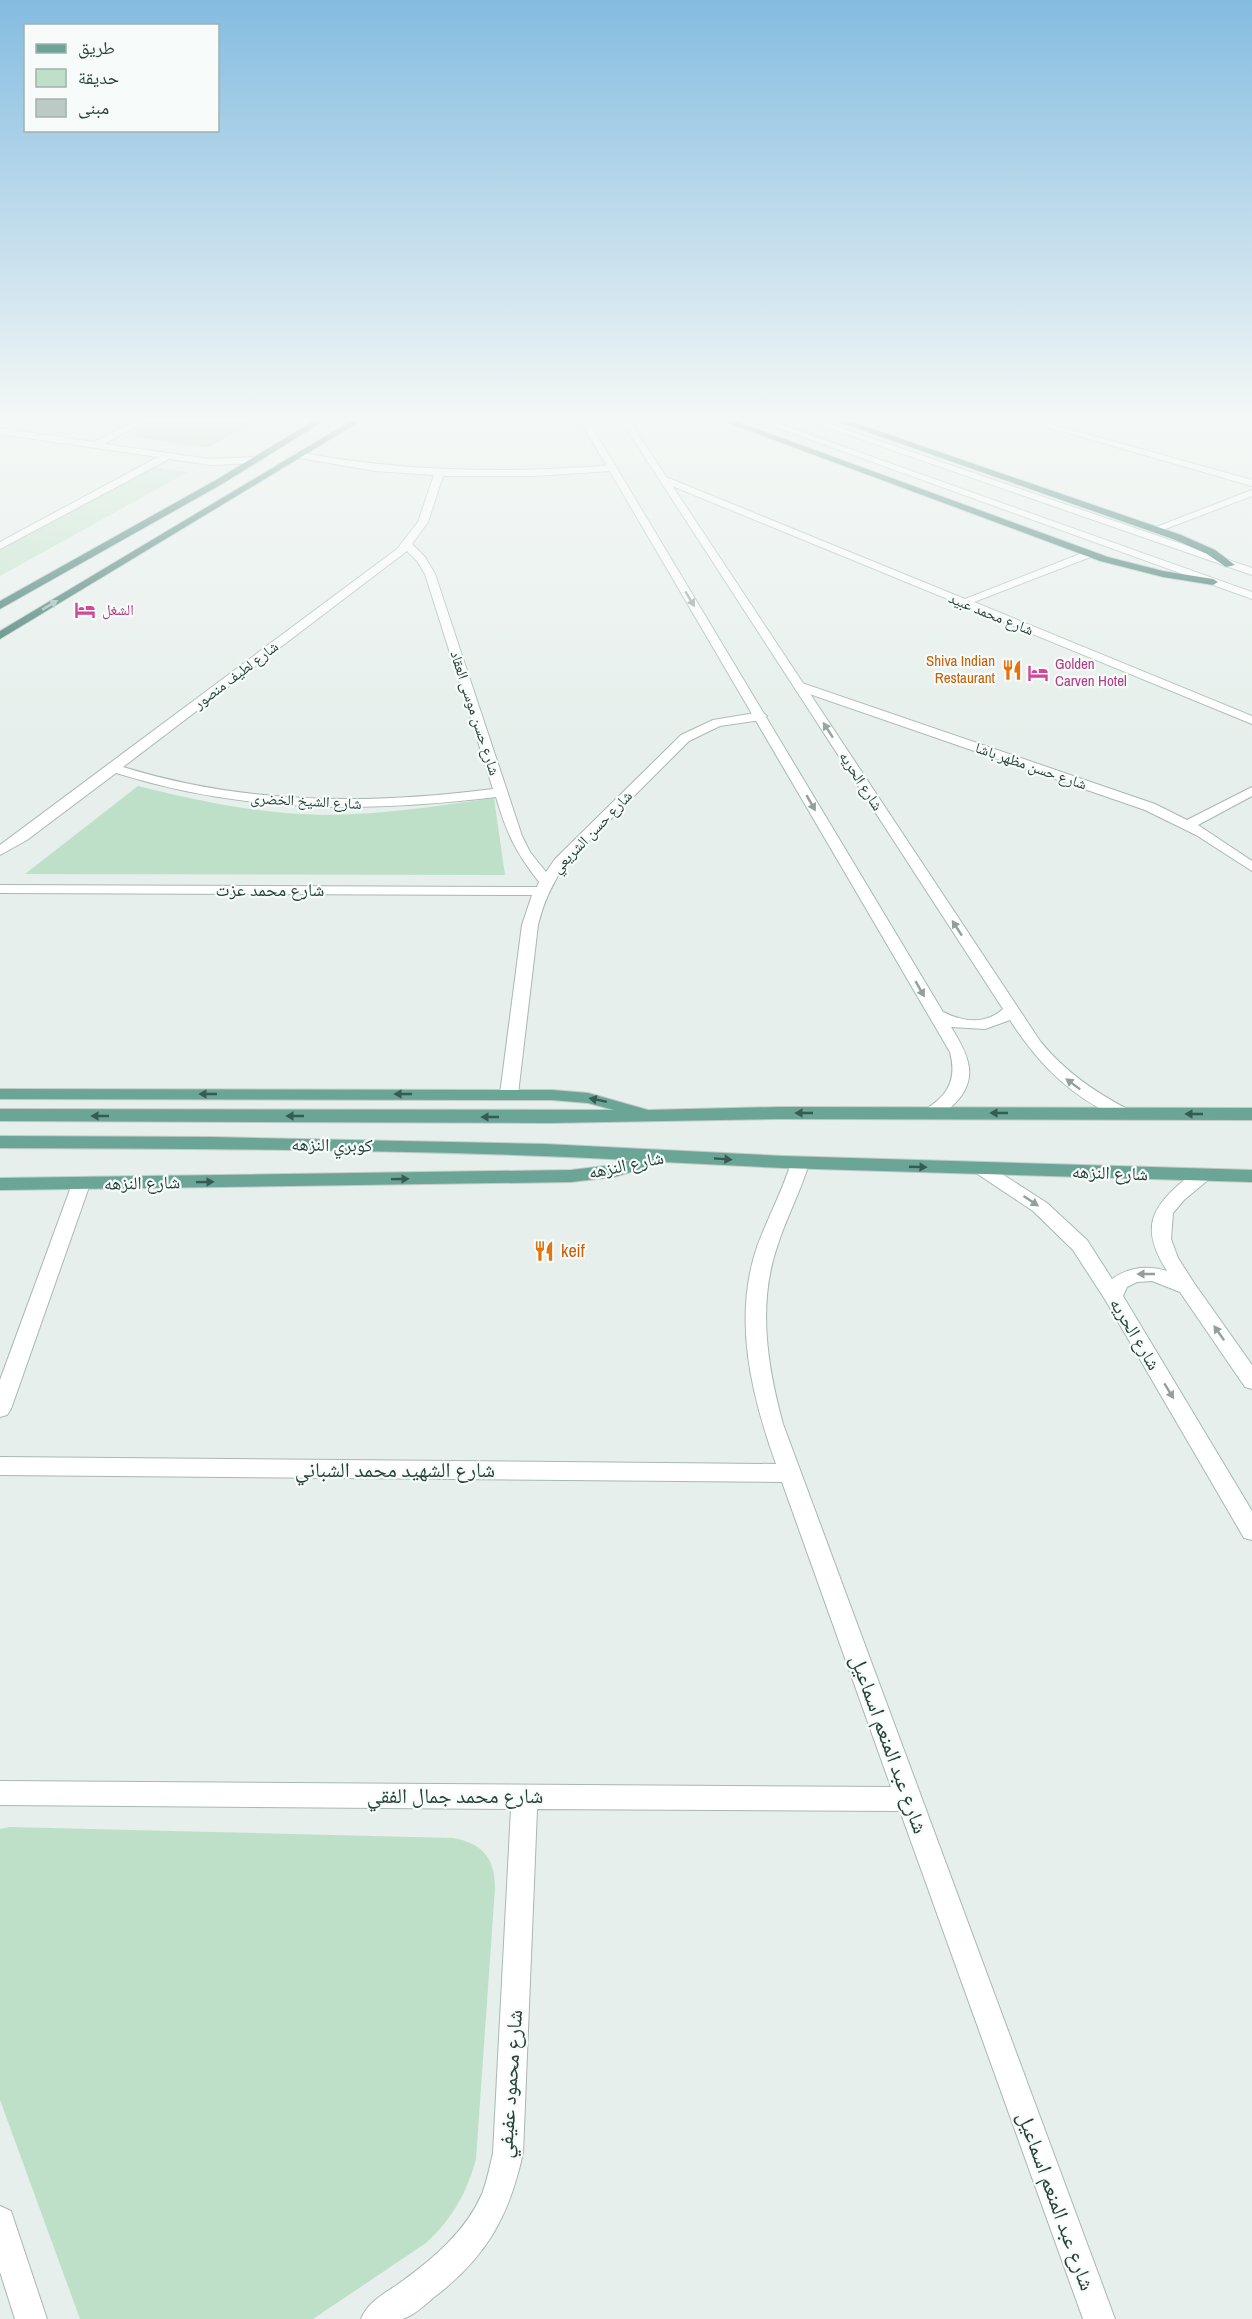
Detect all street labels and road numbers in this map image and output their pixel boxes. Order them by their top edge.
street label: شارع محمد عبيد [946,587,1037,640]
street label: شارع لطيف منصور [188,636,283,714]
street label: شارع حسن موسى العقاد [445,648,506,778]
street label: شارع حسن مظهر باشا [973,737,1090,794]
street label: شارع الحريه [834,747,888,815]
street label: شارع حسن الشريعي [547,785,638,879]
street label: شارع الشيخ الخضرى [250,787,362,814]
street label: شارع محمد عزت [216,877,324,902]
street label: كوبري النزهه [291,1131,373,1160]
street label: شارع النزهه [586,1144,666,1185]
street label: شارع النزهه [1071,1159,1149,1186]
street label: شارع النزهه [104,1169,180,1196]
street label: شارع الحريه [1104,1293,1167,1374]
street label: شارع الشهيد محمد الشباني [295,1455,495,1486]
street label: شارع عبد المنعم اسماعيل [844,1650,935,1837]
street label: شارع محمد جمال الفقي [367,1781,543,1812]
street label: شارع محمود عفيفي [490,2009,531,2160]
street label: شارع عبد المنعم اسماعيل [1011,2107,1102,2294]

